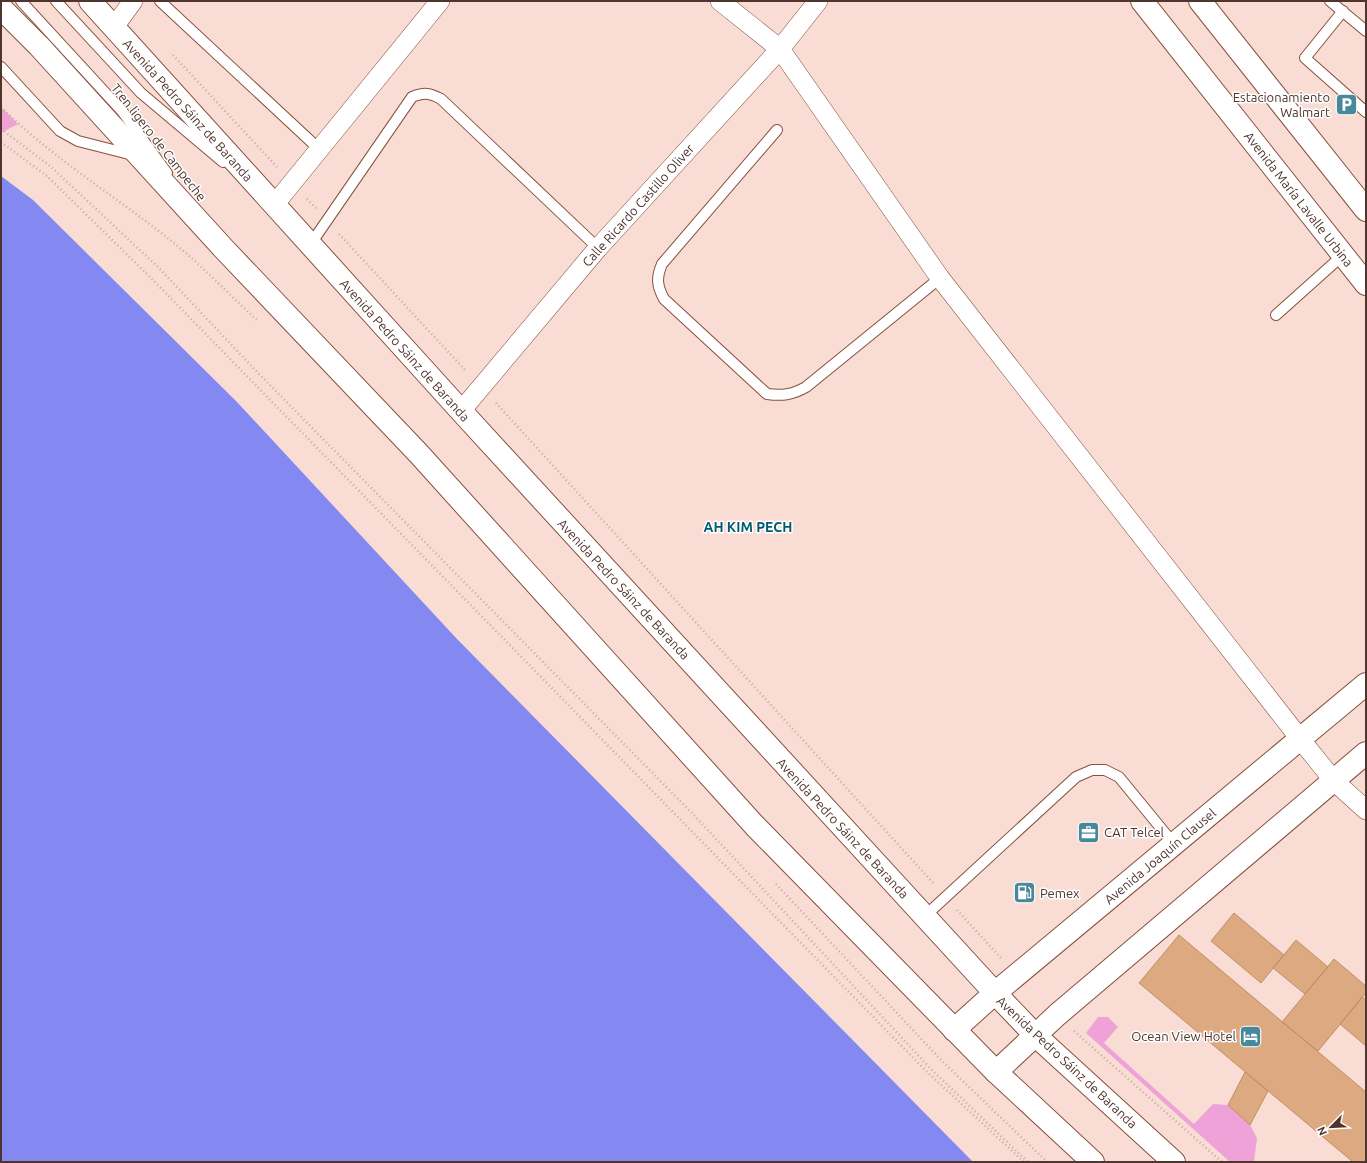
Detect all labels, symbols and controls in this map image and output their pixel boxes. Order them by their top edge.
street label: Avenida Pedro Sáinz de Baranda [120,36,256,184]
street label: Tren ligero de Campeche [109,81,209,203]
place label: Estacionamiento Walmart [1233,90,1330,119]
parking icon: Estacionamiento Walmart [1333,91,1359,117]
street label: Avenida María Lavalle Urbina [1242,129,1356,269]
street label: Calle Ricardo Castillo Oliver [579,141,697,269]
street label: Avenida Pedro Sáinz de Baranda [337,276,473,424]
street label: Avenida Pedro Sáinz de Baranda [555,516,693,662]
district label: AH KIM PECH [704,519,792,535]
street label: Avenida Pedro Sáinz de Baranda [774,755,912,901]
street label: Avenida Joaquín Clausel [1102,805,1219,907]
office icon: CAT Telcel [1075,819,1101,845]
place label: CAT Telcel [1104,825,1165,839]
fuel station icon: Pemex [1011,880,1037,906]
place label: Pemex [1040,886,1080,900]
street label: Avenida Pedro Sáinz de Baranda [994,993,1140,1131]
hotel icon: Ocean View Hotel [1238,1023,1264,1049]
place label: Ocean View Hotel [1131,1029,1237,1043]
north arrow [1311,1107,1351,1147]
text: N [1315,1125,1329,1137]

